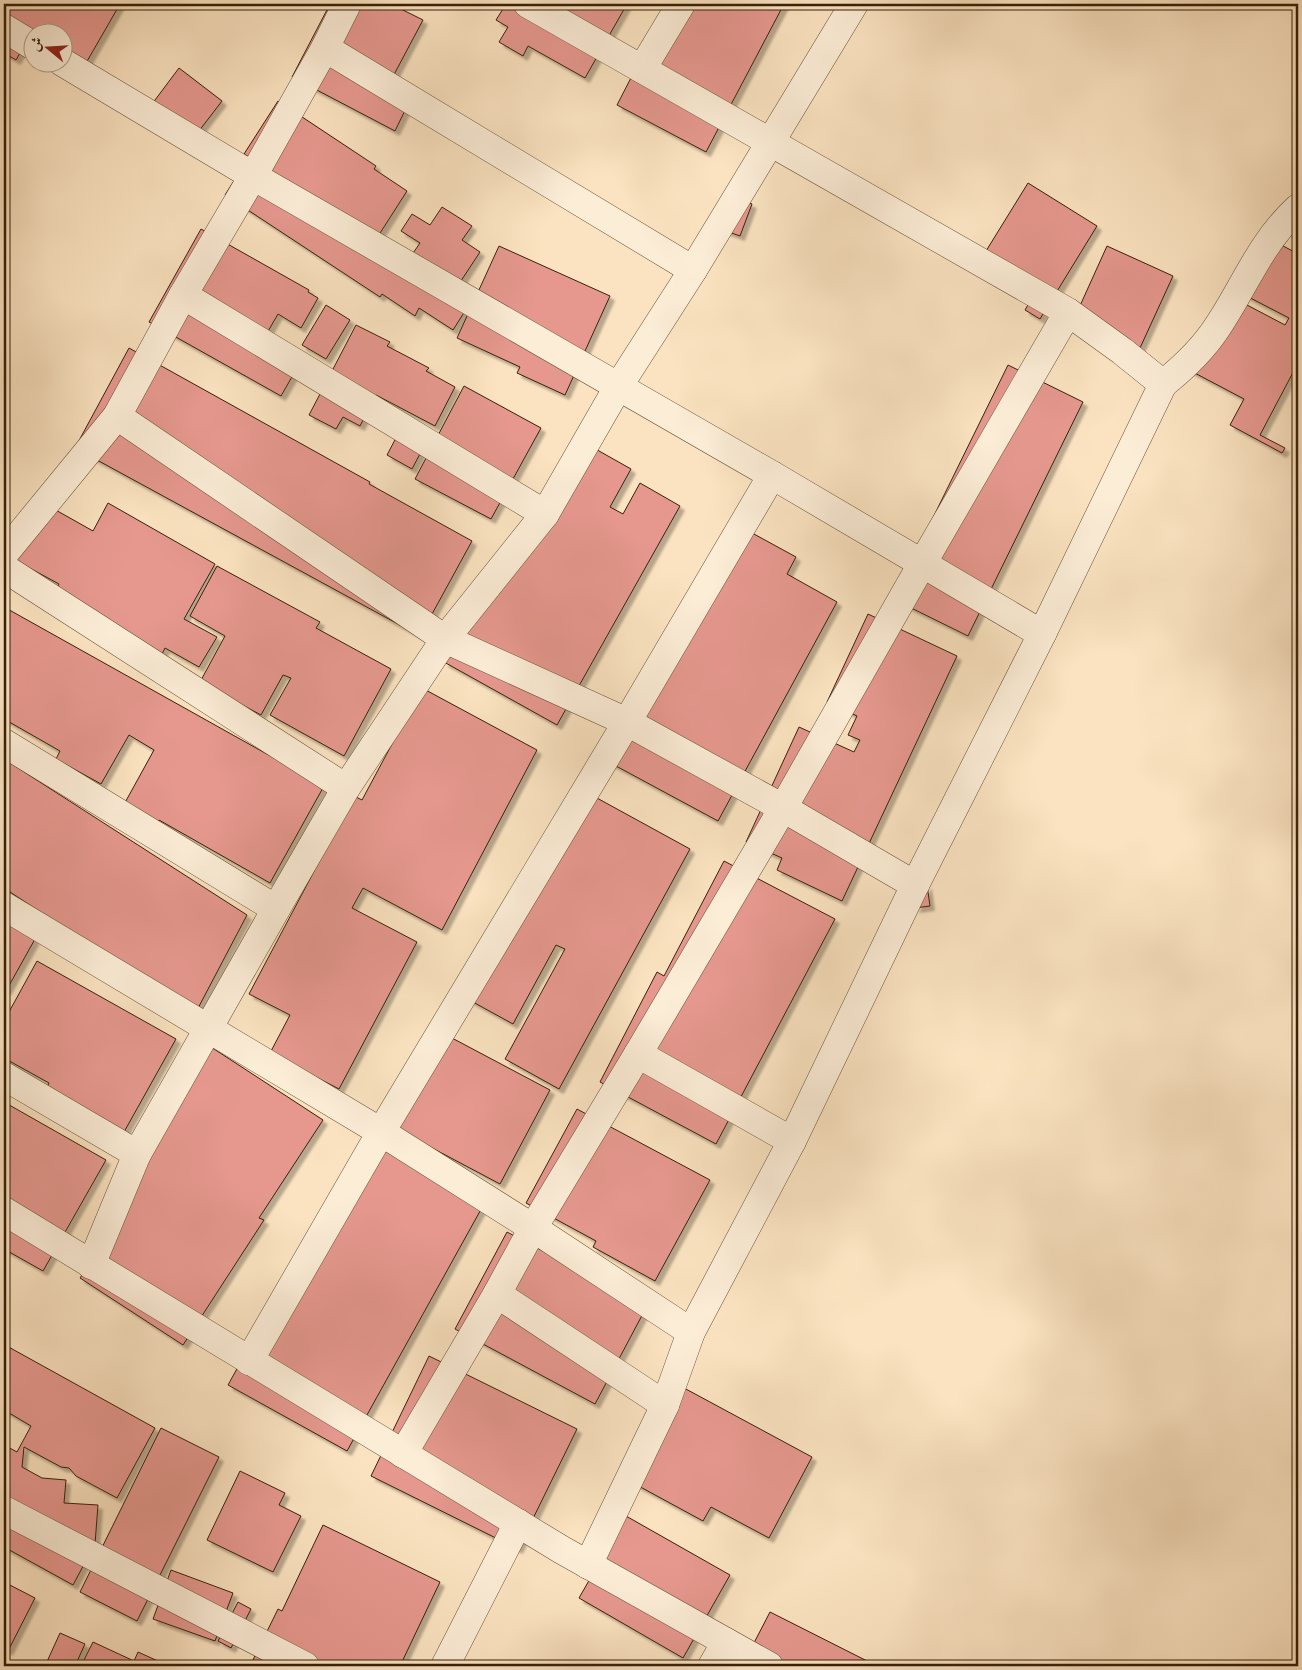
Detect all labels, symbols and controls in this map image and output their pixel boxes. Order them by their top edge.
north arrow [22,22,72,72]
text: ش [26,35,46,53]

